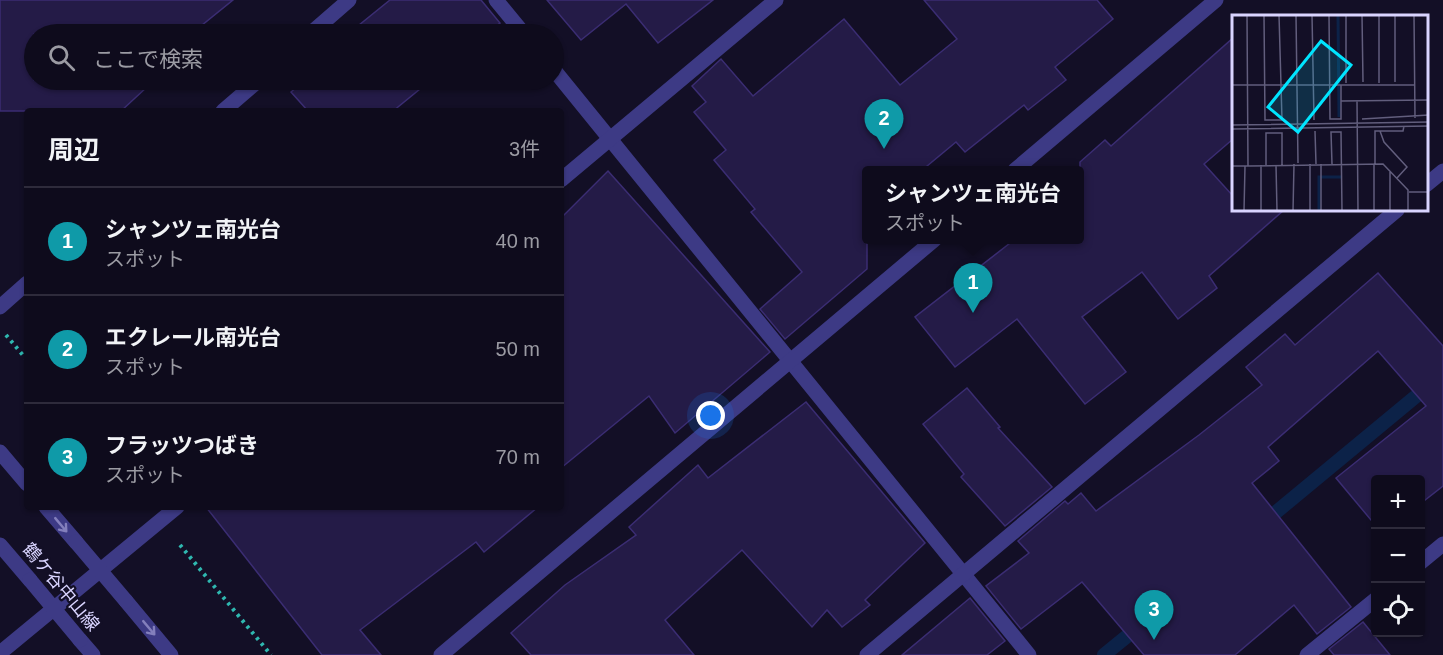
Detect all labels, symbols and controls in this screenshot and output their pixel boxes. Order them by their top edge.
inset map [1232,15,1428,212]
search box [24,24,564,90]
icon: search [45,41,78,74]
text: ここで検索 [93,47,203,72]
pin: 2 [864,100,904,149]
text: 周辺 [48,135,100,165]
text: 3件 [509,138,540,160]
popup [862,166,1084,244]
text: シャンツェ南光台 [885,181,1061,206]
text: スポット [885,212,965,234]
text: シャンツェ南光台 [105,217,281,242]
text: 1 [62,230,73,252]
text: 40 m [496,230,540,252]
text: スポット [105,248,185,270]
pin: 1 [954,264,992,313]
text: エクレール南光台 [105,325,281,350]
text: 2 [62,338,73,360]
text: 50 m [496,338,540,360]
text: スポット [105,356,185,378]
your location [696,401,725,430]
text: フラッツつばき [105,433,259,458]
text: 3 [62,446,73,468]
text: 70 m [496,446,540,468]
text: スポット [105,464,185,486]
map controls [1371,475,1425,637]
button: + [1371,475,1425,529]
one-way arrow [54,517,68,532]
button: − [1371,529,1425,583]
street label: 鶴ケ谷中山線 [19,539,103,635]
button: locate [1371,583,1425,637]
pin: 3 [1134,590,1174,640]
one-way arrow [142,620,155,636]

